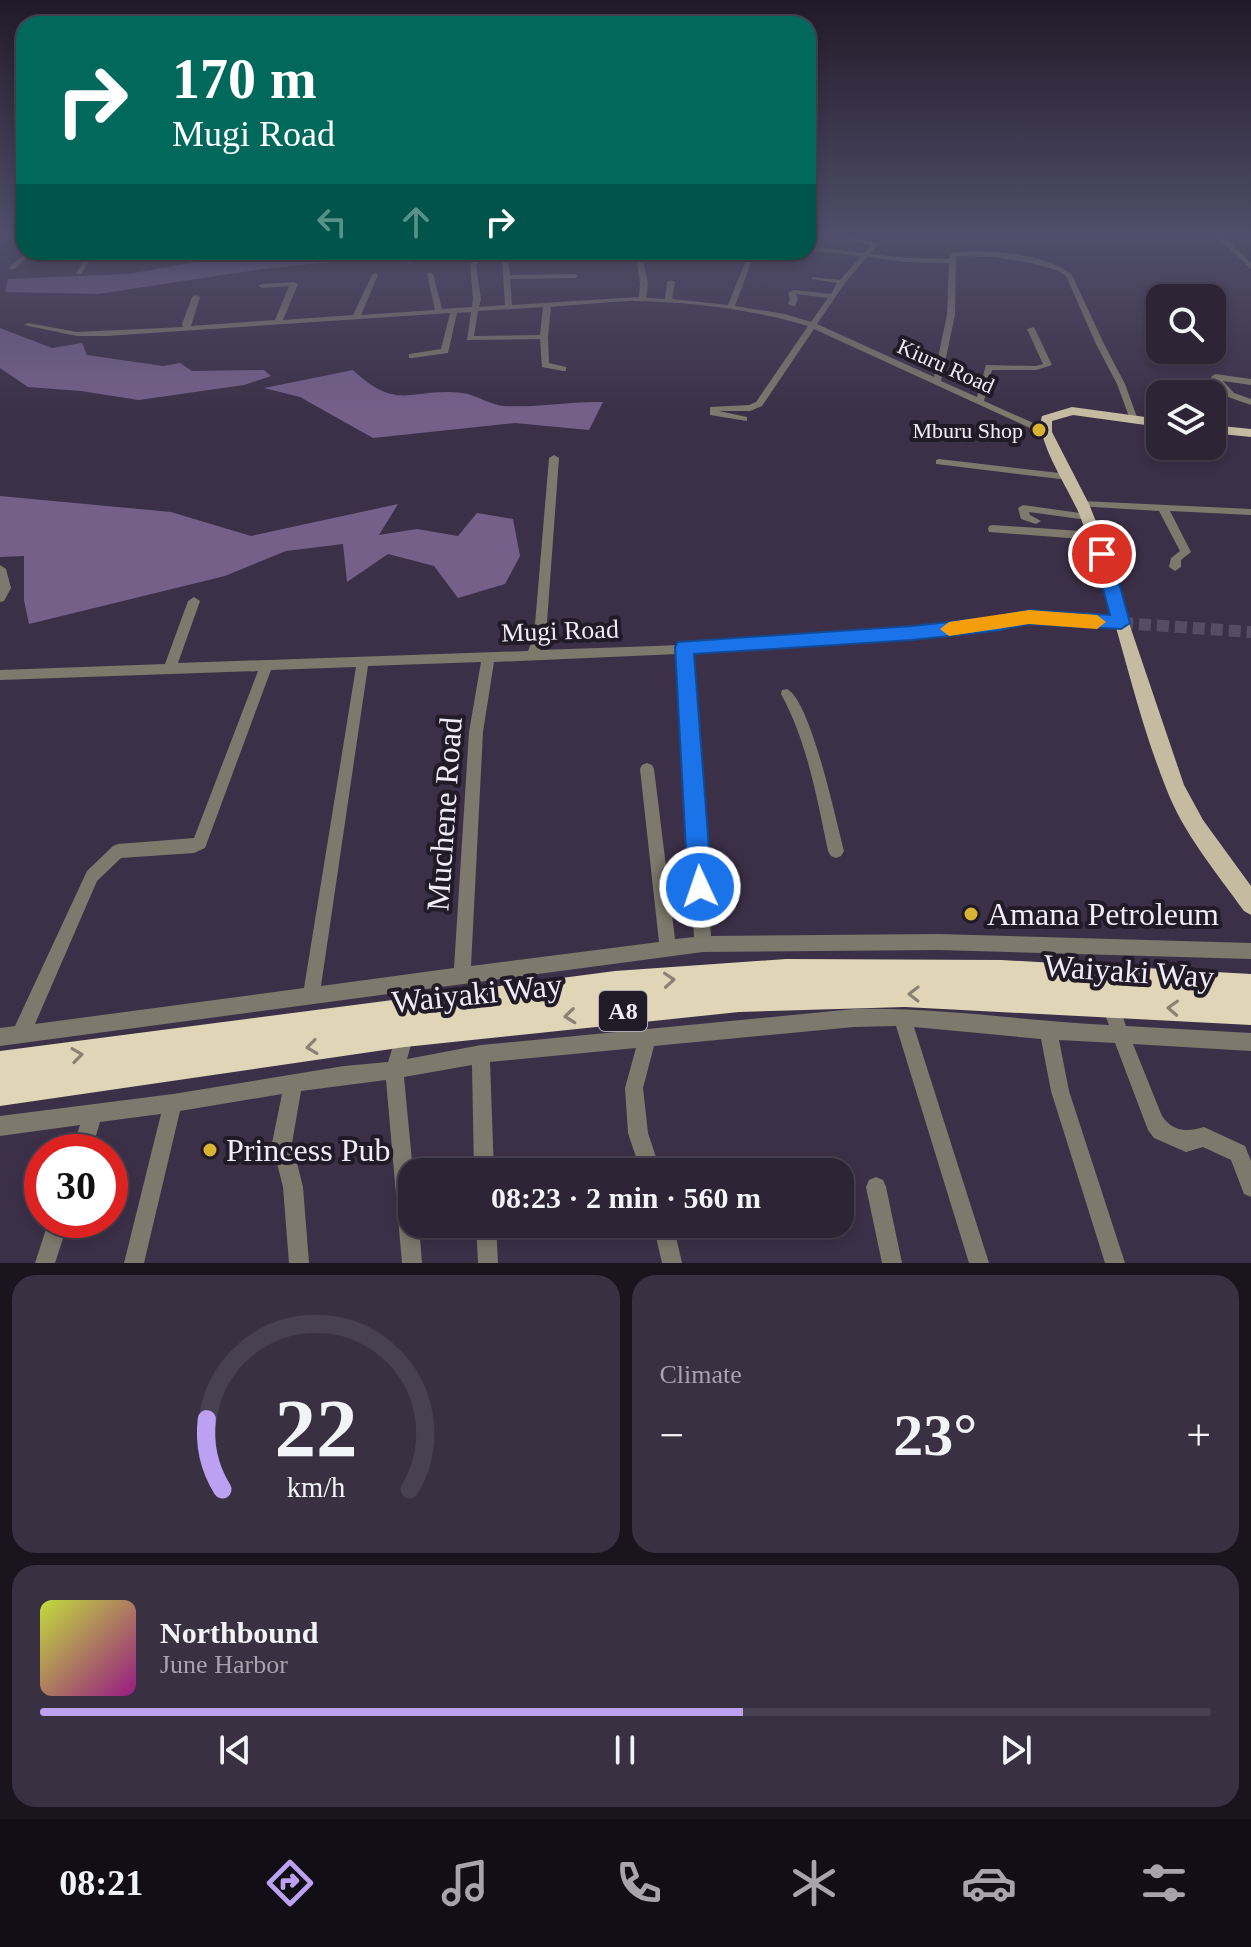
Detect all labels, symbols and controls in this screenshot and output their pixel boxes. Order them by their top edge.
icon: right [40,48,144,152]
text: 170 m [172,48,317,110]
text: Mugi Road [172,114,335,154]
icon: left [310,200,354,244]
icon: ahead [394,200,438,244]
icon: right [478,200,522,244]
map controls [1146,284,1226,460]
button: search [1146,284,1226,364]
street label: Kiuru Road [894,334,998,398]
button: layers [1146,380,1226,460]
place label: Mburu Shop [912,418,1023,443]
marker: Mburu Shop [1030,421,1048,439]
pin [1068,520,1136,588]
icon: arrive [1080,532,1124,576]
street label: Mugi Road [501,614,619,648]
street label: Muchene Road [419,716,469,912]
position arrow [658,845,742,929]
place label: Amana Petroleum [987,896,1219,932]
marker: Amana Petroleum [962,905,980,923]
street label: Waiyaki Way [1042,947,1216,995]
street label: Waiyaki Way [390,966,564,1020]
one-way arrow [663,972,676,989]
one-way arrow [907,986,919,1003]
road number: A8 [599,991,647,1031]
one-way arrow [1166,999,1179,1016]
one-way arrow [564,1008,577,1025]
one-way arrow [306,1038,319,1055]
one-way arrow [70,1047,84,1064]
place label: Princess Pub [226,1132,390,1168]
speed limit sign: 30 [24,1134,128,1238]
marker: Princess Pub [201,1141,219,1159]
text: 08:23 · 2 min · 560 m [491,1181,761,1214]
text: Climate [660,1360,742,1389]
text: 22 [274,1382,357,1474]
text: 23° [893,1402,977,1468]
text: − [660,1411,684,1460]
text: + [1186,1411,1211,1460]
text: km/h [286,1472,345,1503]
text: Northbound [160,1616,318,1649]
text: June Harbor [160,1650,288,1679]
icon: previous [213,1728,257,1772]
icon: pause [603,1728,647,1772]
icon: next [994,1728,1038,1772]
icon: directions [262,1855,318,1911]
icon: music [437,1855,493,1911]
icon: phone [611,1855,667,1911]
icon: climate [786,1855,842,1911]
icon: car [961,1855,1017,1911]
icon: filters [1136,1855,1192,1911]
text: 08:21 [59,1863,143,1903]

